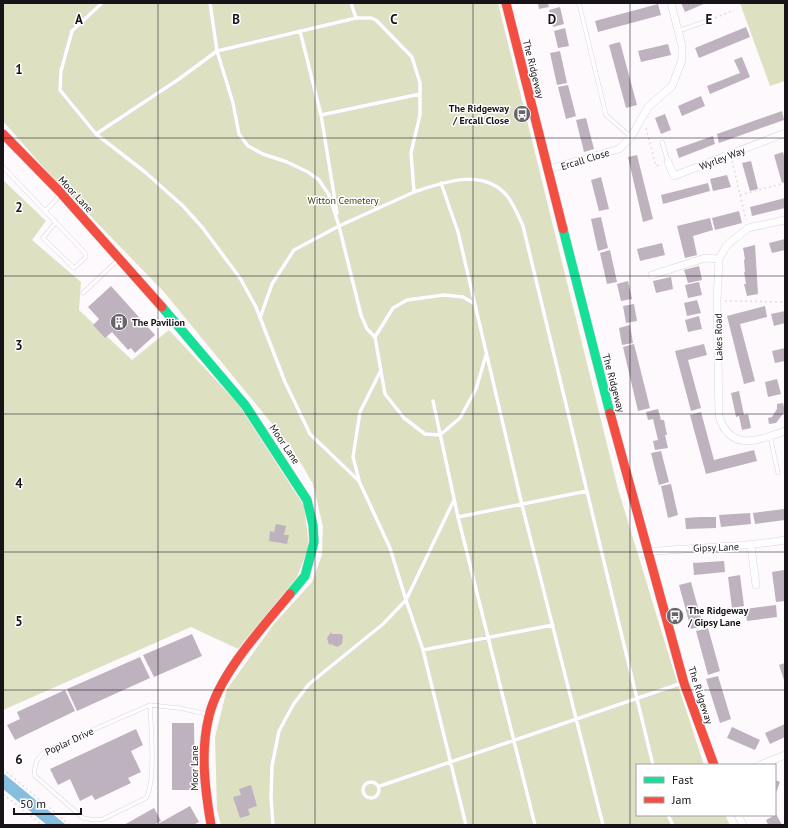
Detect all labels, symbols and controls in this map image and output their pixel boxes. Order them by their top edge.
text: A [75,11,83,28]
text: B [232,11,240,28]
text: C [390,11,398,28]
text: D [548,11,556,28]
text: E [706,11,713,28]
street label: The Ridgeway [520,38,547,100]
text: 1 [15,61,23,78]
place label: The Ridgeway / Ercall Close [449,102,509,127]
bus stop icon: The Ridgeway / Ercall Close [512,104,532,124]
street label: Wyrley Way [697,144,747,173]
street label: Ercall Close [559,146,611,173]
street label: Moor Lane [55,173,96,215]
park label: Witton Cemetery [307,194,379,207]
text: 2 [15,199,23,216]
building icon: The Pavilion [109,312,129,332]
street label: Lakes Road [712,313,725,361]
place label: The Pavilion [132,316,185,329]
text: 3 [15,337,23,354]
street label: The Ridgeway [599,352,628,414]
street label: Moor Lane [267,422,303,467]
text: 4 [15,475,23,492]
street label: Gipsy Lane [693,540,739,555]
place label: The Ridgeway / Gipsy Lane [687,604,748,629]
bus stop icon: The Ridgeway / Gipsy Lane [665,606,685,626]
text: 5 [15,613,23,630]
street label: The Ridgeway [685,665,716,726]
street label: Poplar Drive [43,724,96,758]
street label: Moor Lane [188,745,201,791]
text: 6 [15,751,23,768]
legend [636,764,776,816]
text: Fast [672,772,693,787]
scale bar [14,790,81,816]
text: Jam [671,792,691,807]
text: 50 m [20,796,46,811]

